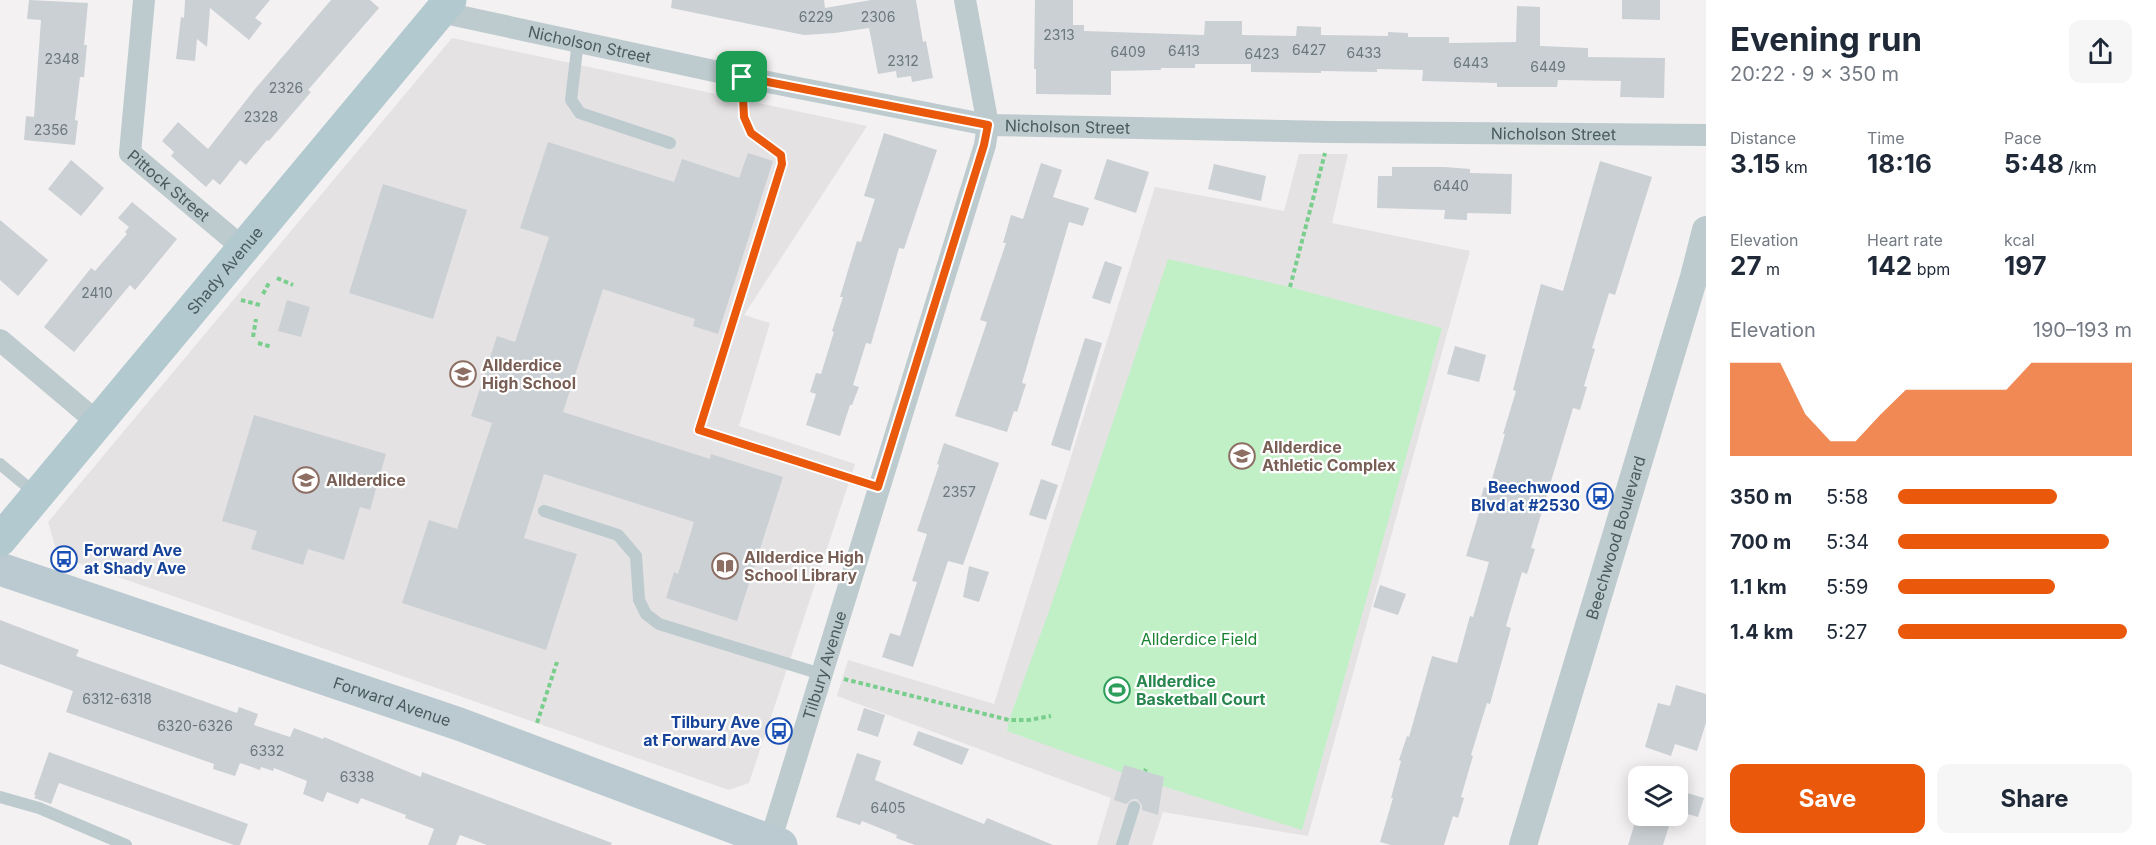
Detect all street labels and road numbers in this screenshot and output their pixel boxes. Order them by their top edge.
street label: Nicholson Street [526,21,653,67]
street label: Nicholson Street [1005,115,1130,138]
street label: Nicholson Street [1491,123,1616,144]
street label: Pittock Street [123,145,214,226]
street label: Shady Avenue [182,222,267,318]
street label: Beechwood Boulevard [1581,453,1650,622]
street label: Tilbury Avenue [798,608,851,722]
street label: Forward Avenue [331,672,454,731]

